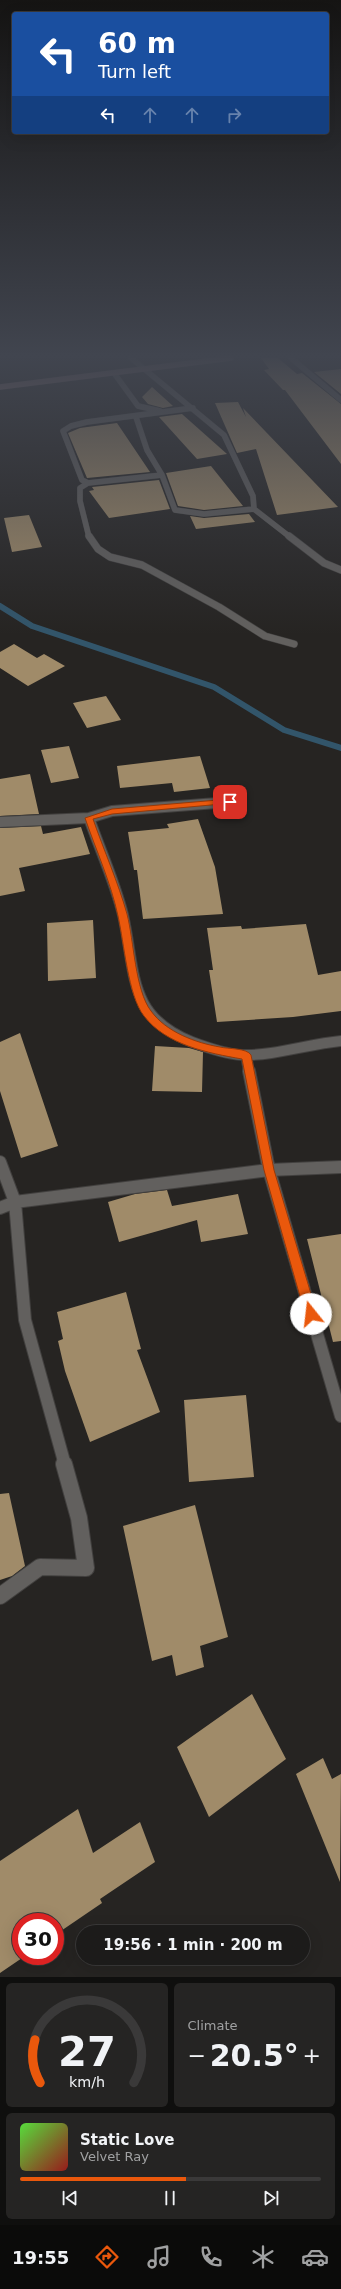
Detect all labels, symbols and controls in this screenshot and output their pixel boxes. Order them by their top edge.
text: 60 m [98,27,176,60]
icon: left [32,28,84,80]
text: Turn left [98,61,171,82]
icon: left [97,104,119,126]
icon: ahead [139,104,161,126]
icon: ahead [181,104,203,126]
icon: right [223,104,245,126]
pin [213,785,247,819]
icon: arrive [219,791,241,813]
position arrow [290,1293,332,1335]
speed limit sign: 30 [12,1913,64,1965]
text: 19:56 · 1 min · 200 m [103,1936,283,1954]
text: Climate [188,2018,238,2033]
text: 27 [58,2027,116,2076]
text: 20.5° [210,2038,299,2073]
text: − [188,2043,206,2068]
text: + [303,2043,321,2068]
text: km/h [69,2074,105,2090]
text: Static Love [80,2131,174,2149]
text: Velvet Ray [80,2149,149,2164]
icon: previous [59,2187,81,2209]
icon: pause [159,2187,181,2209]
icon: next [260,2187,282,2209]
icon: directions [93,2243,121,2271]
icon: music [145,2243,173,2271]
icon: phone [197,2243,225,2271]
icon: climate [249,2243,277,2271]
icon: car [301,2243,329,2271]
text: 19:55 [12,2247,69,2268]

